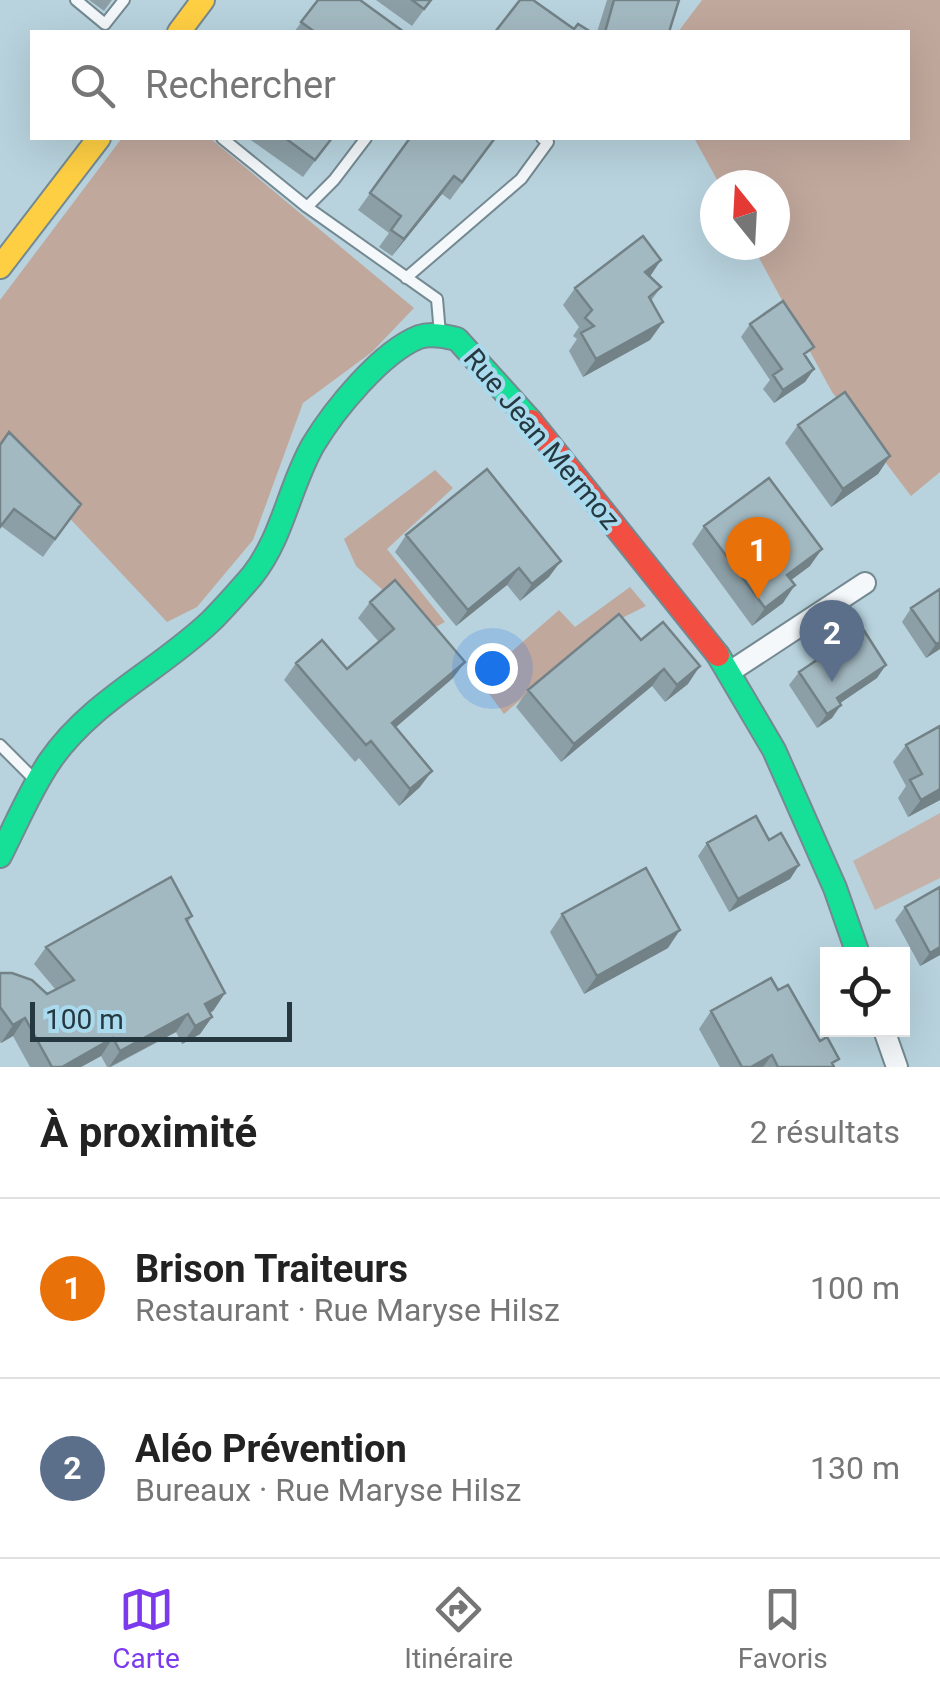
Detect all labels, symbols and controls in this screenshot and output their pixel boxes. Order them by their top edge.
search box [30,30,910,140]
icon: search [65,58,120,113]
text: Rechercher [145,63,336,107]
north arrow [700,170,790,260]
street label: Rue Jean Mermoz [457,342,627,536]
pin: 1 [726,516,790,599]
pin: 2 [800,600,864,682]
your location [467,643,518,694]
map controls [820,947,910,1037]
button: locate [820,947,910,1037]
scale bar [30,997,292,1042]
text: 100 m [45,1003,124,1036]
text: À proximité [40,1108,257,1157]
text: 2 résultats [750,1113,900,1151]
text: Brison Traiteurs [135,1247,408,1291]
text: 1 [63,1269,82,1307]
text: 100 m [810,1269,900,1307]
text: Restaurant · Rue Maryse Hilsz [135,1291,560,1329]
text: Aléo Prévention [135,1427,407,1471]
text: 2 [63,1449,82,1487]
text: 130 m [810,1449,900,1487]
text: Bureaux · Rue Maryse Hilsz [135,1471,521,1509]
tab: Carte [112,1582,180,1675]
tab: Itinéraire [404,1582,513,1675]
tab: Favoris [738,1582,828,1675]

